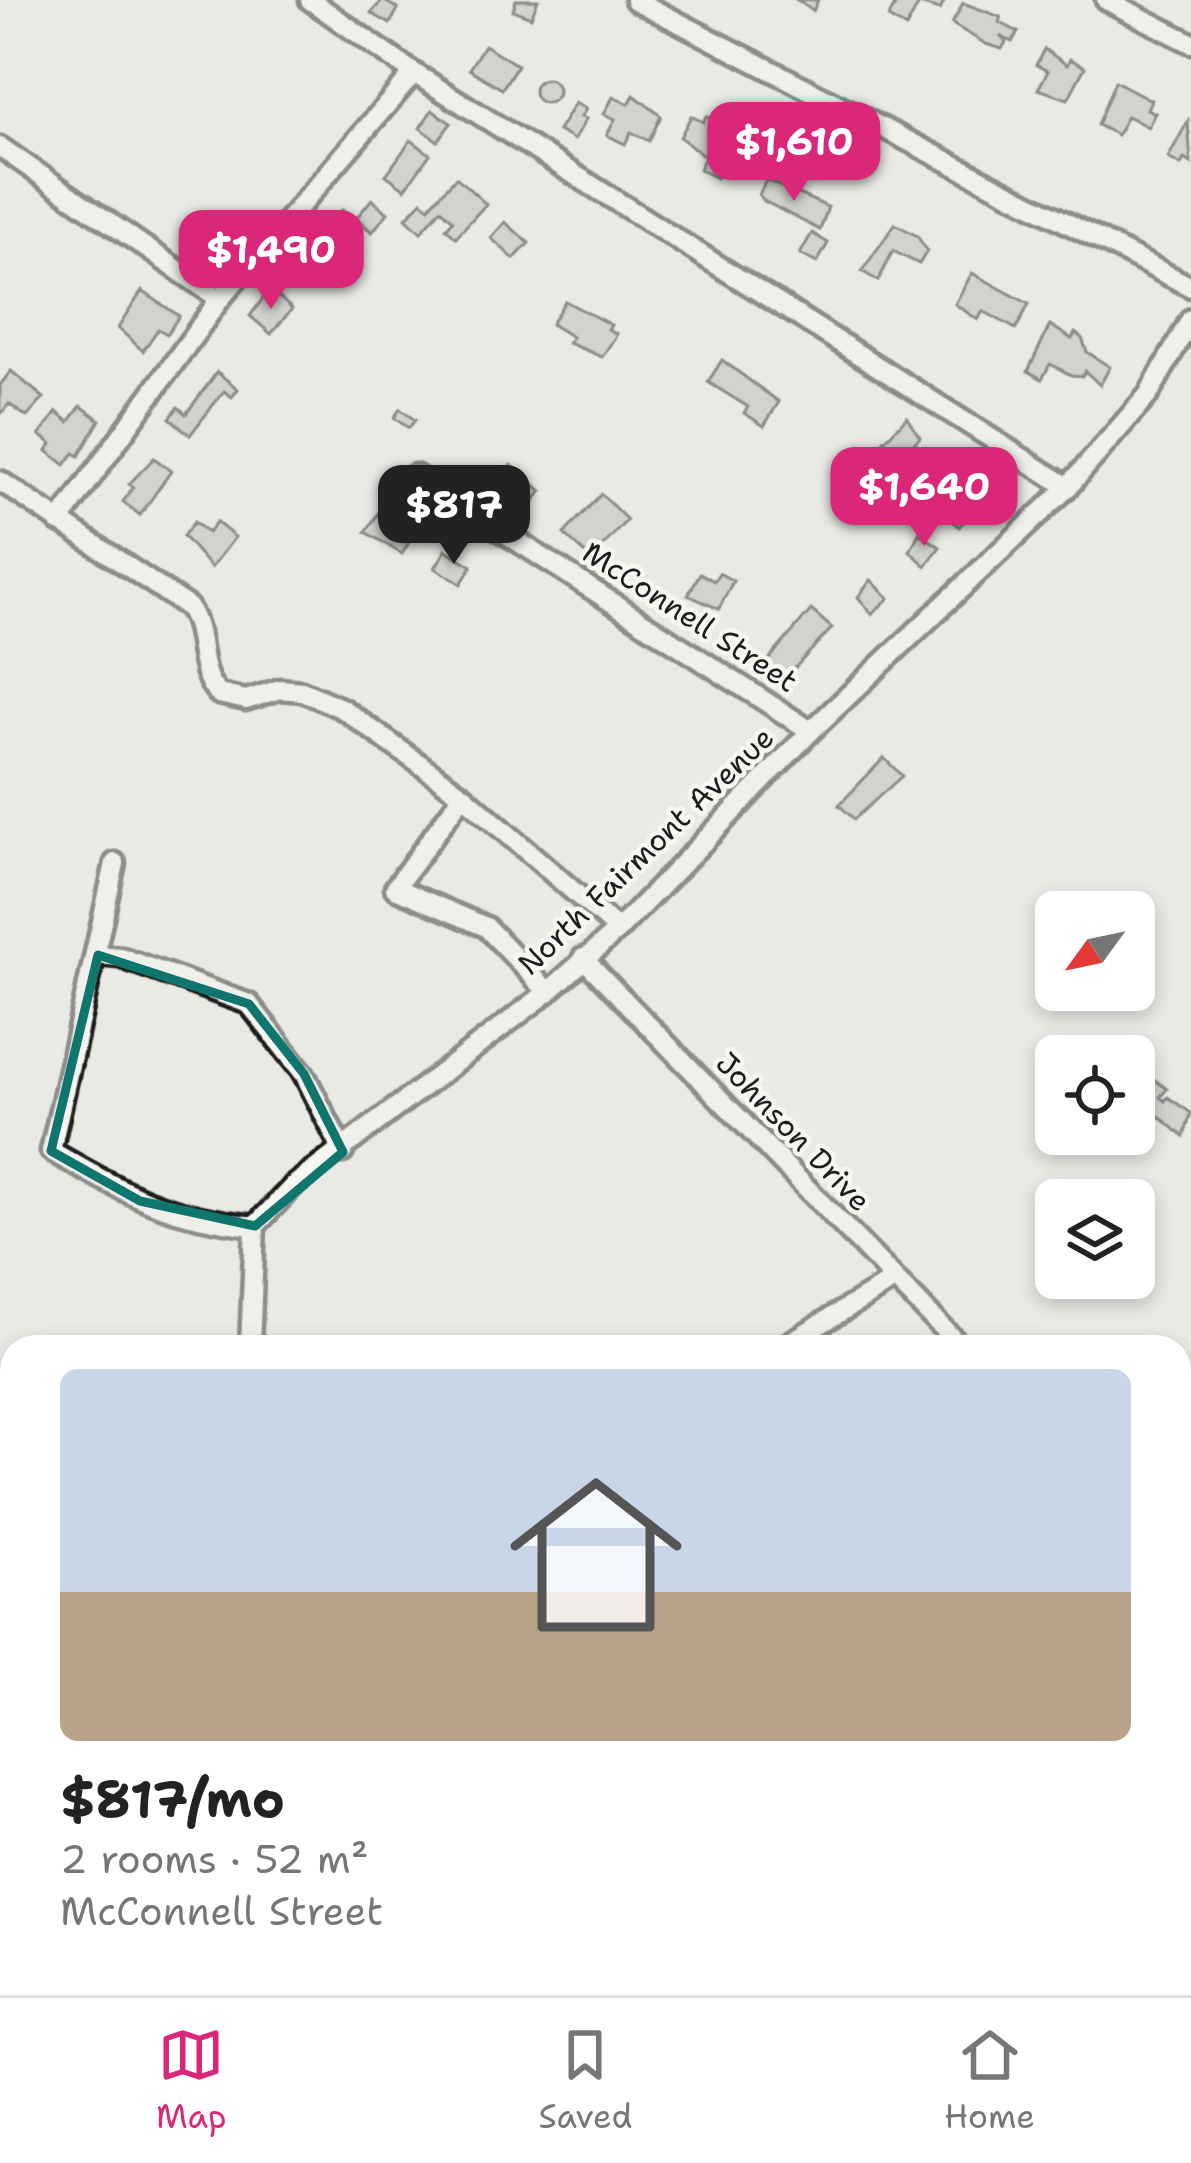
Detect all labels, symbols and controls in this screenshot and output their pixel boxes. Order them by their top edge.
pin: $1,610 [696,102,892,204]
text: $1,610 [734,115,854,167]
pin: $1,490 [173,210,369,312]
text: $1,490 [206,223,336,275]
pin: $1,640 [826,447,1022,549]
text: $1,640 [857,460,991,512]
pin: $817 [383,465,525,567]
text: $817 [405,478,503,530]
street label: McConnell Street [575,532,806,701]
street label: North Fairmont Avenue [509,717,783,984]
north arrow [1035,891,1155,1011]
map controls [1035,891,1155,1299]
button: locate [1035,1035,1155,1155]
street label: Johnson Drive [707,1043,880,1220]
button: layers [1035,1179,1155,1299]
icon: home [488,1447,704,1663]
text: $817/mo [60,1765,285,1833]
text: 2 rooms · 52 m² [60,1833,369,1885]
text: McConnell Street [60,1885,383,1937]
tab: Map [156,2022,227,2139]
tab: Saved [539,2022,632,2139]
tab: Home [944,2022,1035,2139]

